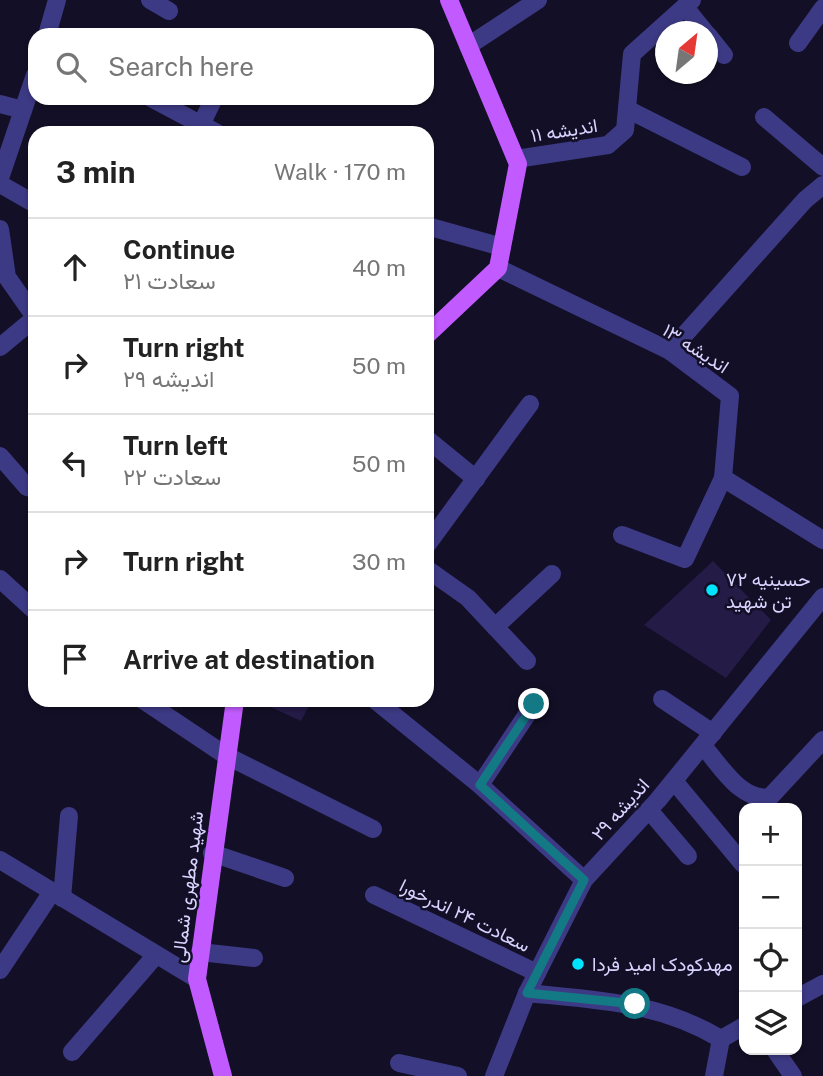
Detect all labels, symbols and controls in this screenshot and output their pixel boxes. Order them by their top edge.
north arrow [655,21,718,84]
search box [28,28,434,105]
icon: search [52,48,90,86]
text: Search here [108,51,254,82]
street label: اندیشه ۱۱ [529,114,599,147]
text: 3 min [56,154,135,190]
text: Walk · 170 m [274,158,406,185]
text: Continue [123,234,235,265]
icon: ahead [56,248,94,286]
text: 40 m [352,254,406,281]
text: سعادت ۲۱ [123,267,216,294]
street label: اندیشه ۱۳ [658,319,733,378]
text: Turn right [123,332,245,363]
icon: right [56,346,94,384]
text: 50 m [352,352,406,379]
text: اندیشه ۲۹ [123,365,214,392]
text: Turn left [123,430,228,461]
icon: left [56,444,94,482]
text: 50 m [352,450,406,477]
text: سعادت ۲۲ [123,463,221,490]
icon: right [56,542,94,580]
text: Turn right [123,546,245,577]
text: 30 m [352,548,406,575]
place label: حسینیه ۷۲ تن شهید [726,568,811,613]
marker: حسینیه ۷۲ تن شهید [704,582,720,598]
icon: arrive [56,640,94,678]
text: Arrive at destination [123,644,375,675]
route end [518,688,549,719]
street label: اندیشه ۲۹ [587,774,654,845]
map controls [739,803,802,1055]
button: + [739,803,802,866]
street label: شهید مطهری شمالی [167,810,208,964]
button: − [739,866,802,929]
street label: سعادت ۲۴ اندرخورا [396,874,534,957]
button: locate [739,929,802,992]
place label: مهدکودک امید فردا [592,953,733,976]
marker: مهدکودک امید فردا [570,956,586,972]
route start [619,988,650,1019]
button: layers [739,992,802,1055]

